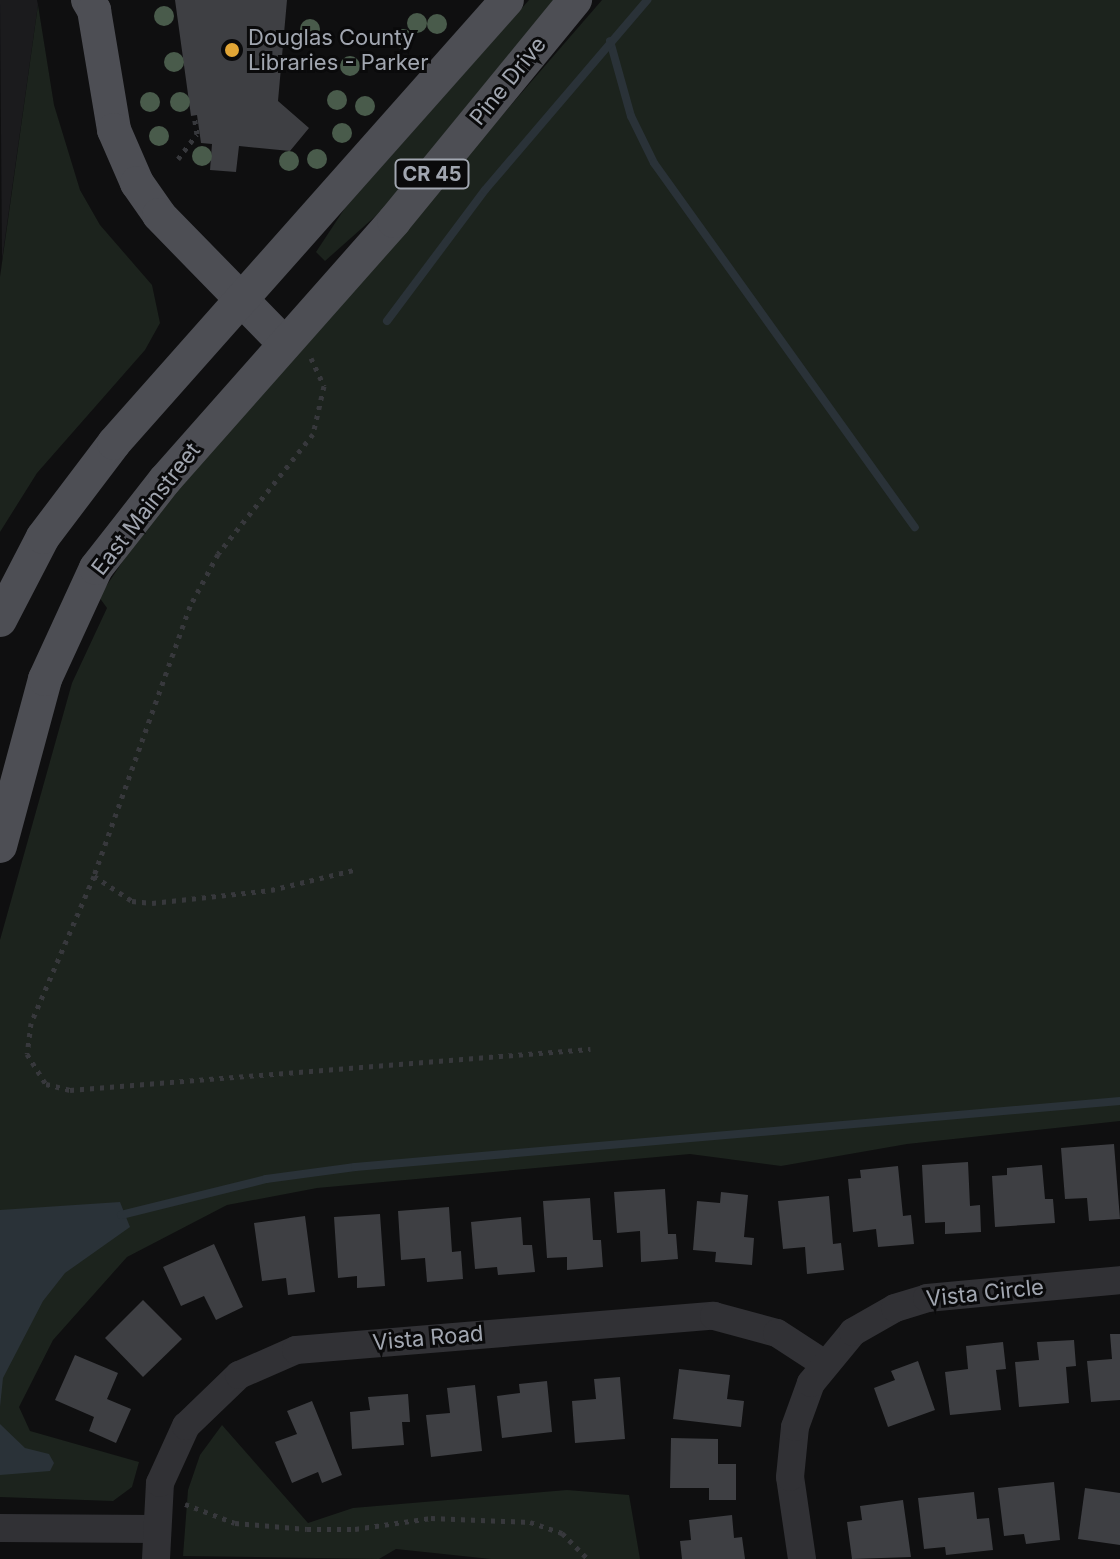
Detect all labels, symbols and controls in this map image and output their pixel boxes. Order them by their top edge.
place label: Douglas County Libraries - Parker [248,24,428,76]
street label: Pine Drive [464,32,552,130]
marker: Douglas County Libraries - Parker [223,41,241,59]
road number: CR 45 [394,158,470,190]
street label: East Mainstreet [86,438,206,580]
street label: Vista Circle [925,1274,1045,1312]
street label: Vista Road [372,1320,484,1356]

